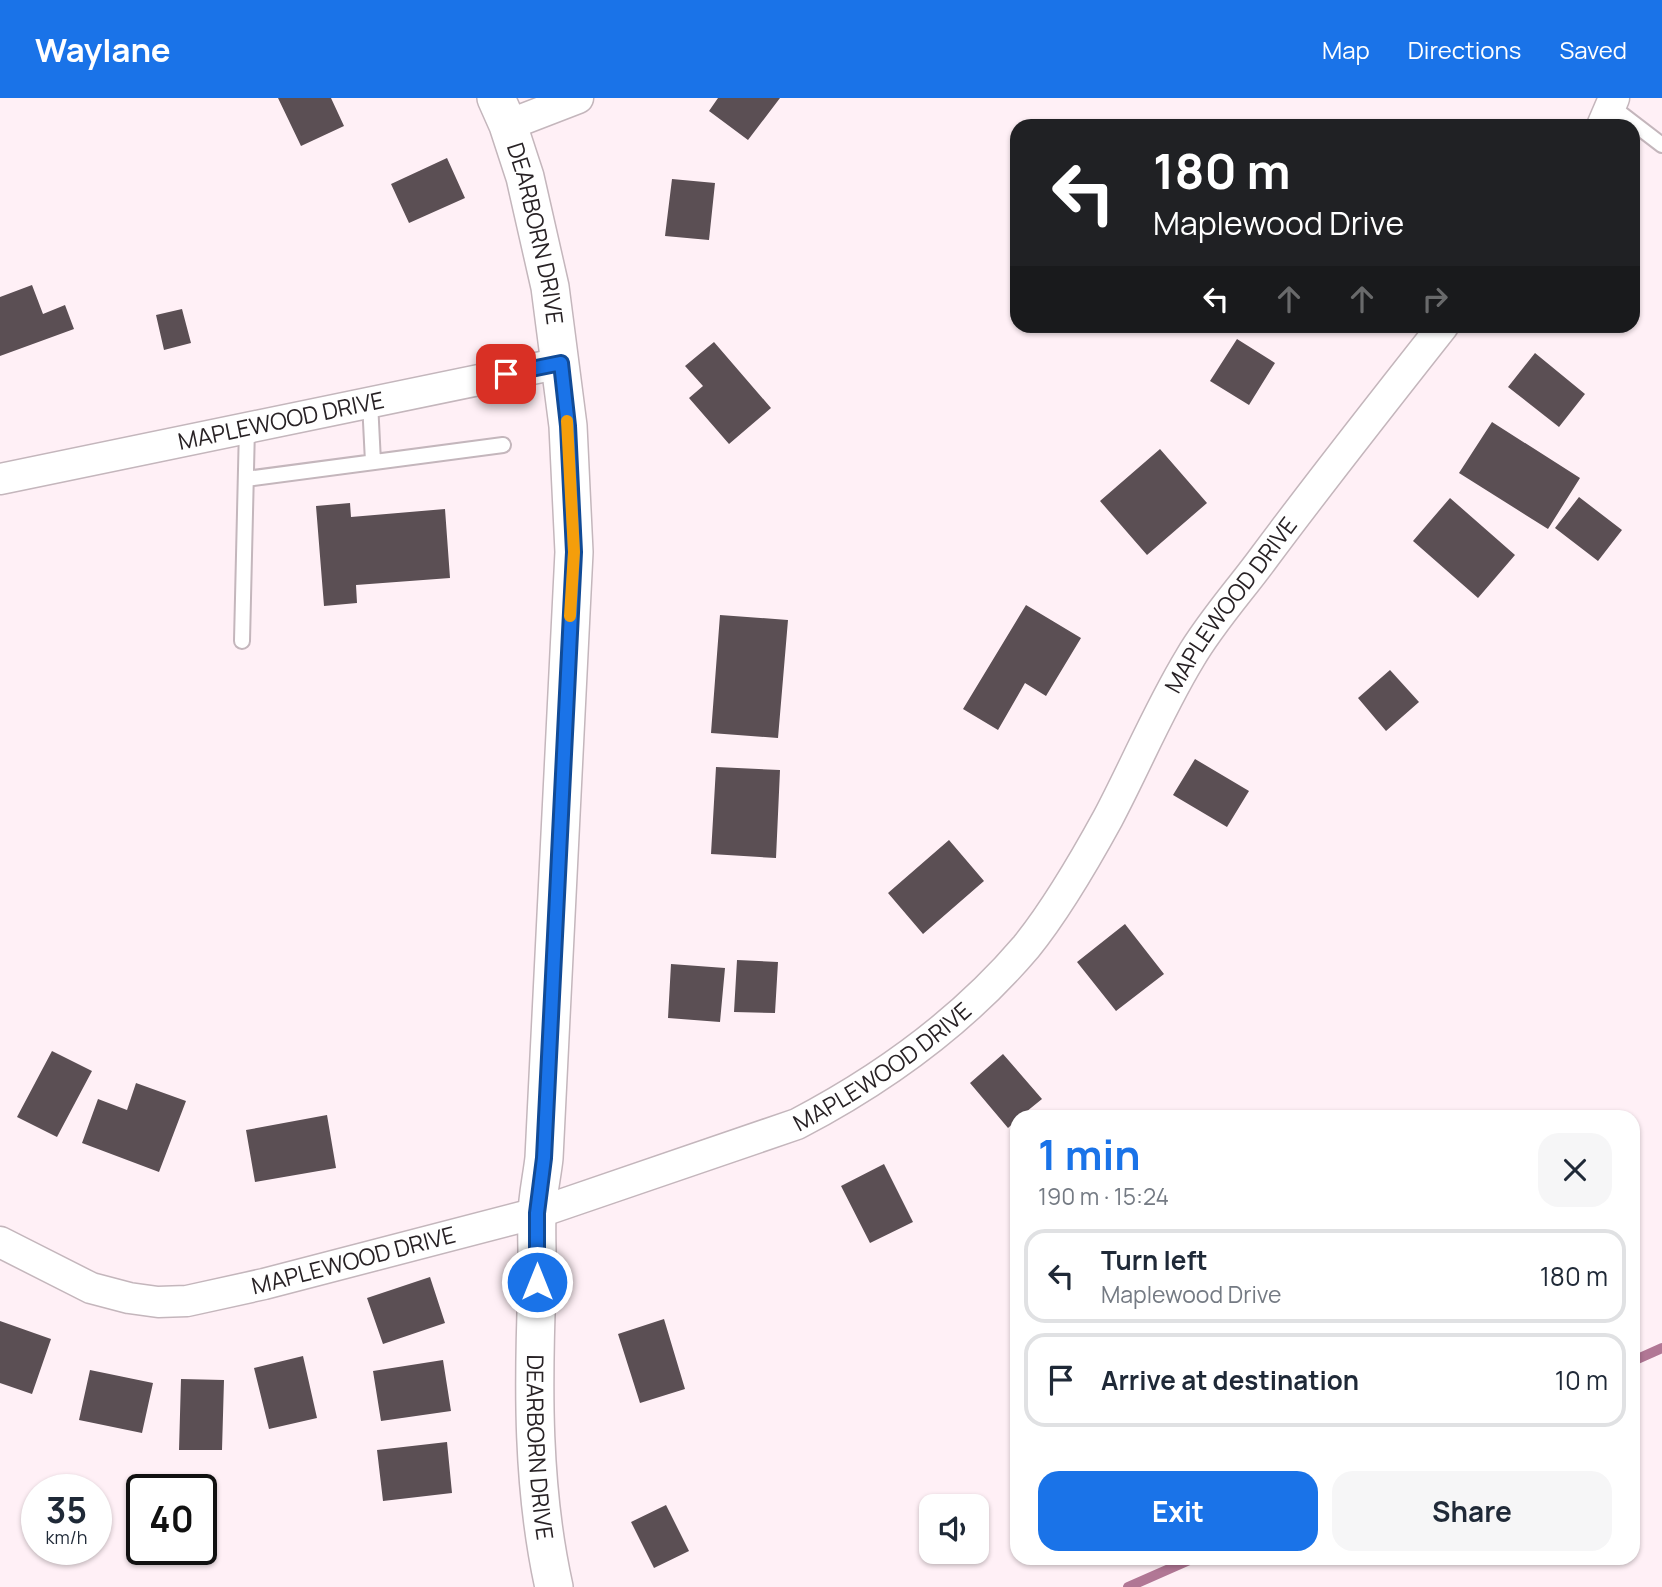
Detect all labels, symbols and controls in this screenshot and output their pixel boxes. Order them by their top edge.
text: Waylane [35,27,171,72]
text: Map [1322,33,1370,66]
text: Directions [1408,33,1521,66]
text: Saved [1559,33,1627,66]
text: 180 m [1153,137,1291,204]
street label: DEARBORN DRIVE [500,138,572,326]
icon: left [1038,147,1129,238]
text: Maplewood Drive [1153,201,1404,245]
icon: left [1197,280,1235,318]
icon: ahead [1270,280,1308,318]
icon: ahead [1343,280,1381,318]
icon: right [1416,280,1454,318]
pin [476,344,536,404]
icon: arrive [487,355,525,393]
street label: MAPLEWOOD DRIVE [175,383,387,457]
street label: MAPLEWOOD DRIVE [1156,510,1304,698]
street label: MAPLEWOOD DRIVE [787,994,978,1138]
text: 1 min [1038,1125,1141,1183]
button: close [1538,1133,1612,1207]
text: 190 m · 15:24 [1038,1180,1169,1212]
street label: MAPLEWOOD DRIVE [248,1218,459,1301]
text: Turn left [1101,1242,1208,1278]
position arrow [500,1245,574,1319]
icon: left [1042,1257,1080,1295]
text: 180 m [1540,1258,1608,1294]
text: Maplewood Drive [1101,1278,1281,1310]
street label: DEARBORN DRIVE [520,1354,562,1542]
icon: arrive [1042,1361,1080,1399]
text: Arrive at destination [1101,1362,1359,1398]
text: 10 m [1555,1362,1608,1398]
button: Exit [1038,1471,1318,1551]
button: Share [1332,1471,1612,1551]
speed limit sign: 40 [126,1474,217,1565]
text: 35 [46,1486,87,1534]
map controls [919,1494,989,1564]
button: sound [919,1494,989,1564]
text: km/h [46,1525,87,1549]

